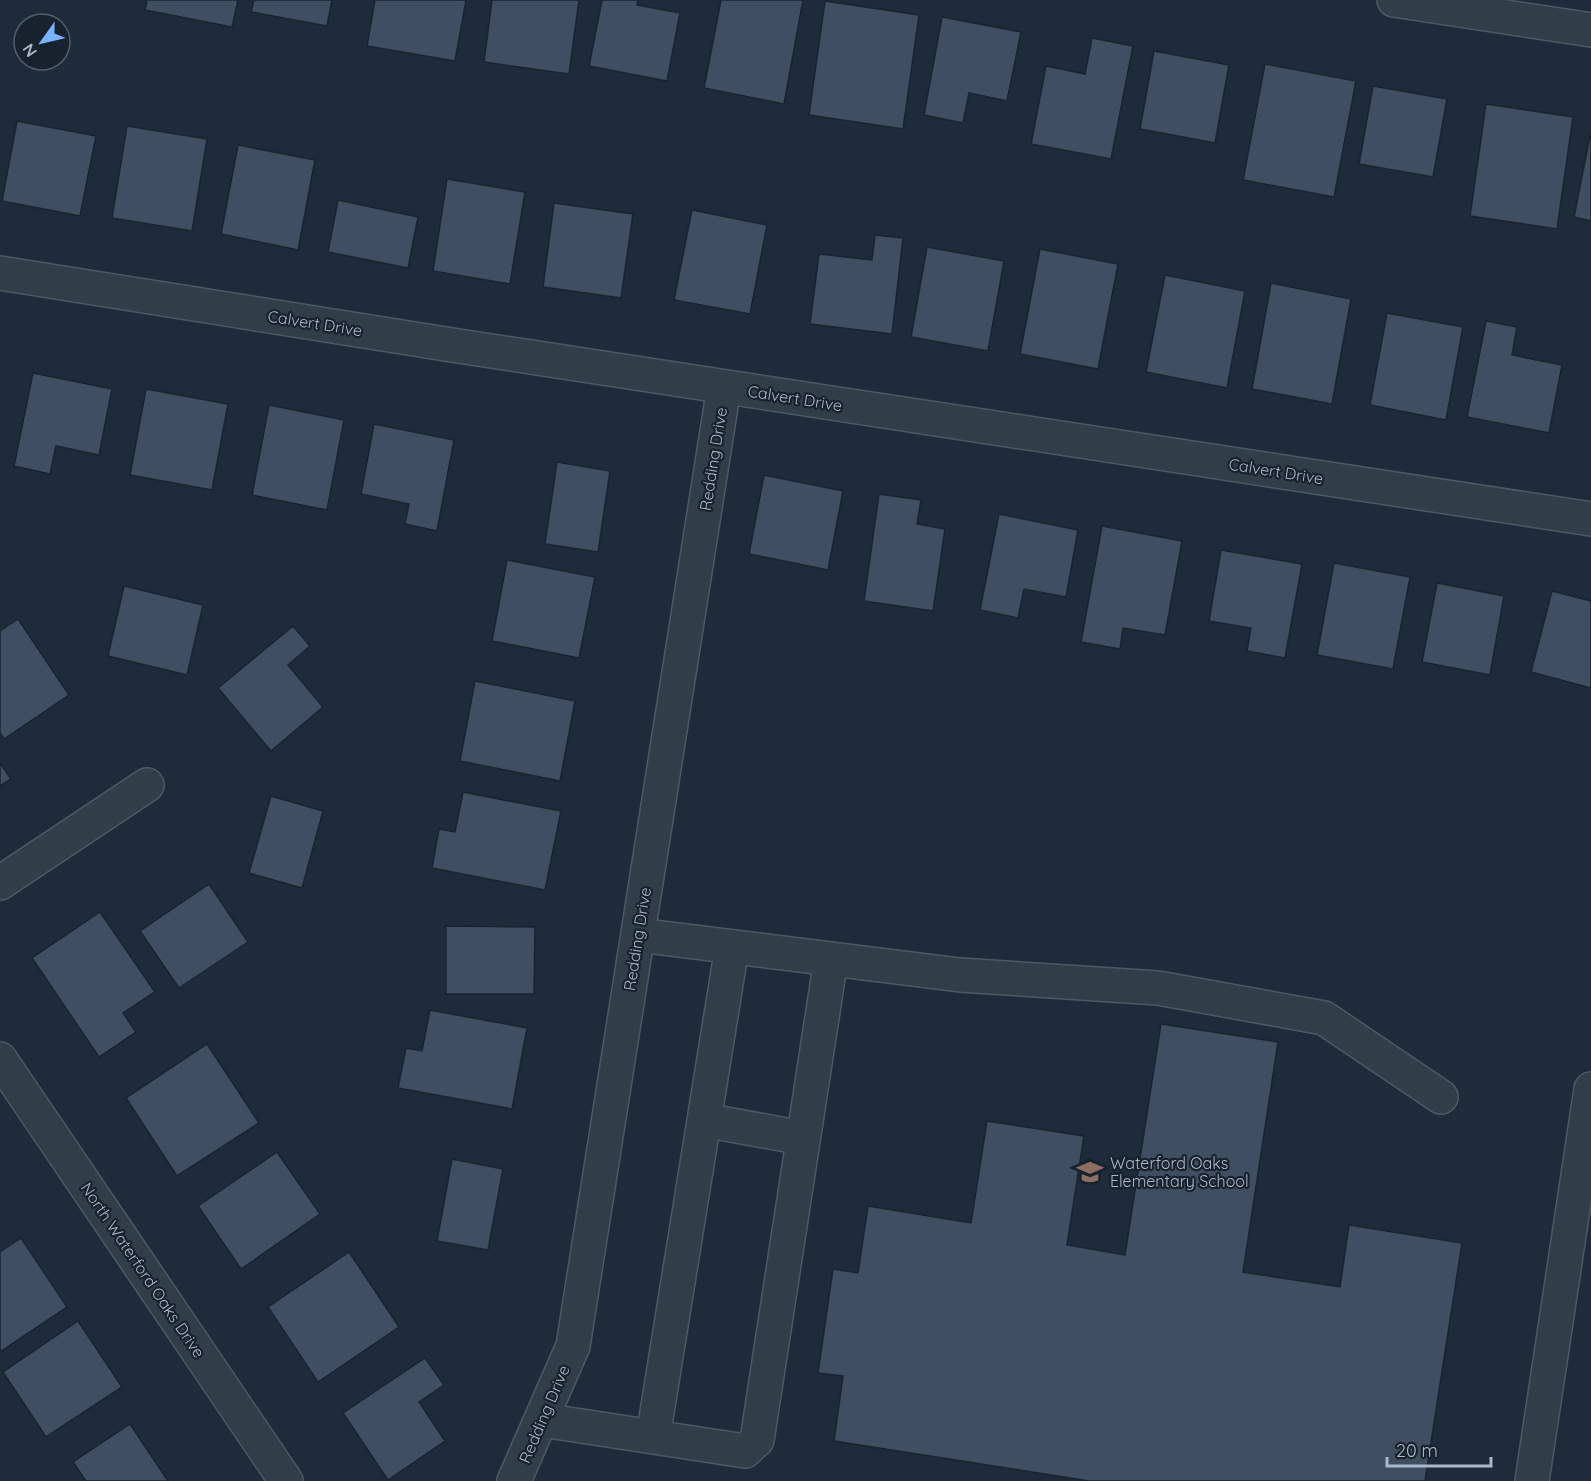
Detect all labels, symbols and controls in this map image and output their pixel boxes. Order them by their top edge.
north arrow [12,12,72,72]
text: N [18,40,41,61]
street label: Calvert Drive [266,306,364,340]
street label: Calvert Drive [746,381,844,415]
street label: Redding Drive [695,406,731,512]
street label: Calvert Drive [1227,454,1325,488]
street label: Redding Drive [619,886,655,992]
place label: Waterford Oaks Elementary School [1110,1153,1249,1191]
school or university icon: Waterford Oaks Elementary School [1075,1157,1105,1187]
street label: North Waterford Oaks Drive [77,1178,209,1362]
street label: Redding Drive [514,1362,574,1466]
scale bar [1387,1430,1490,1468]
text: 20 m [1396,1439,1438,1462]

